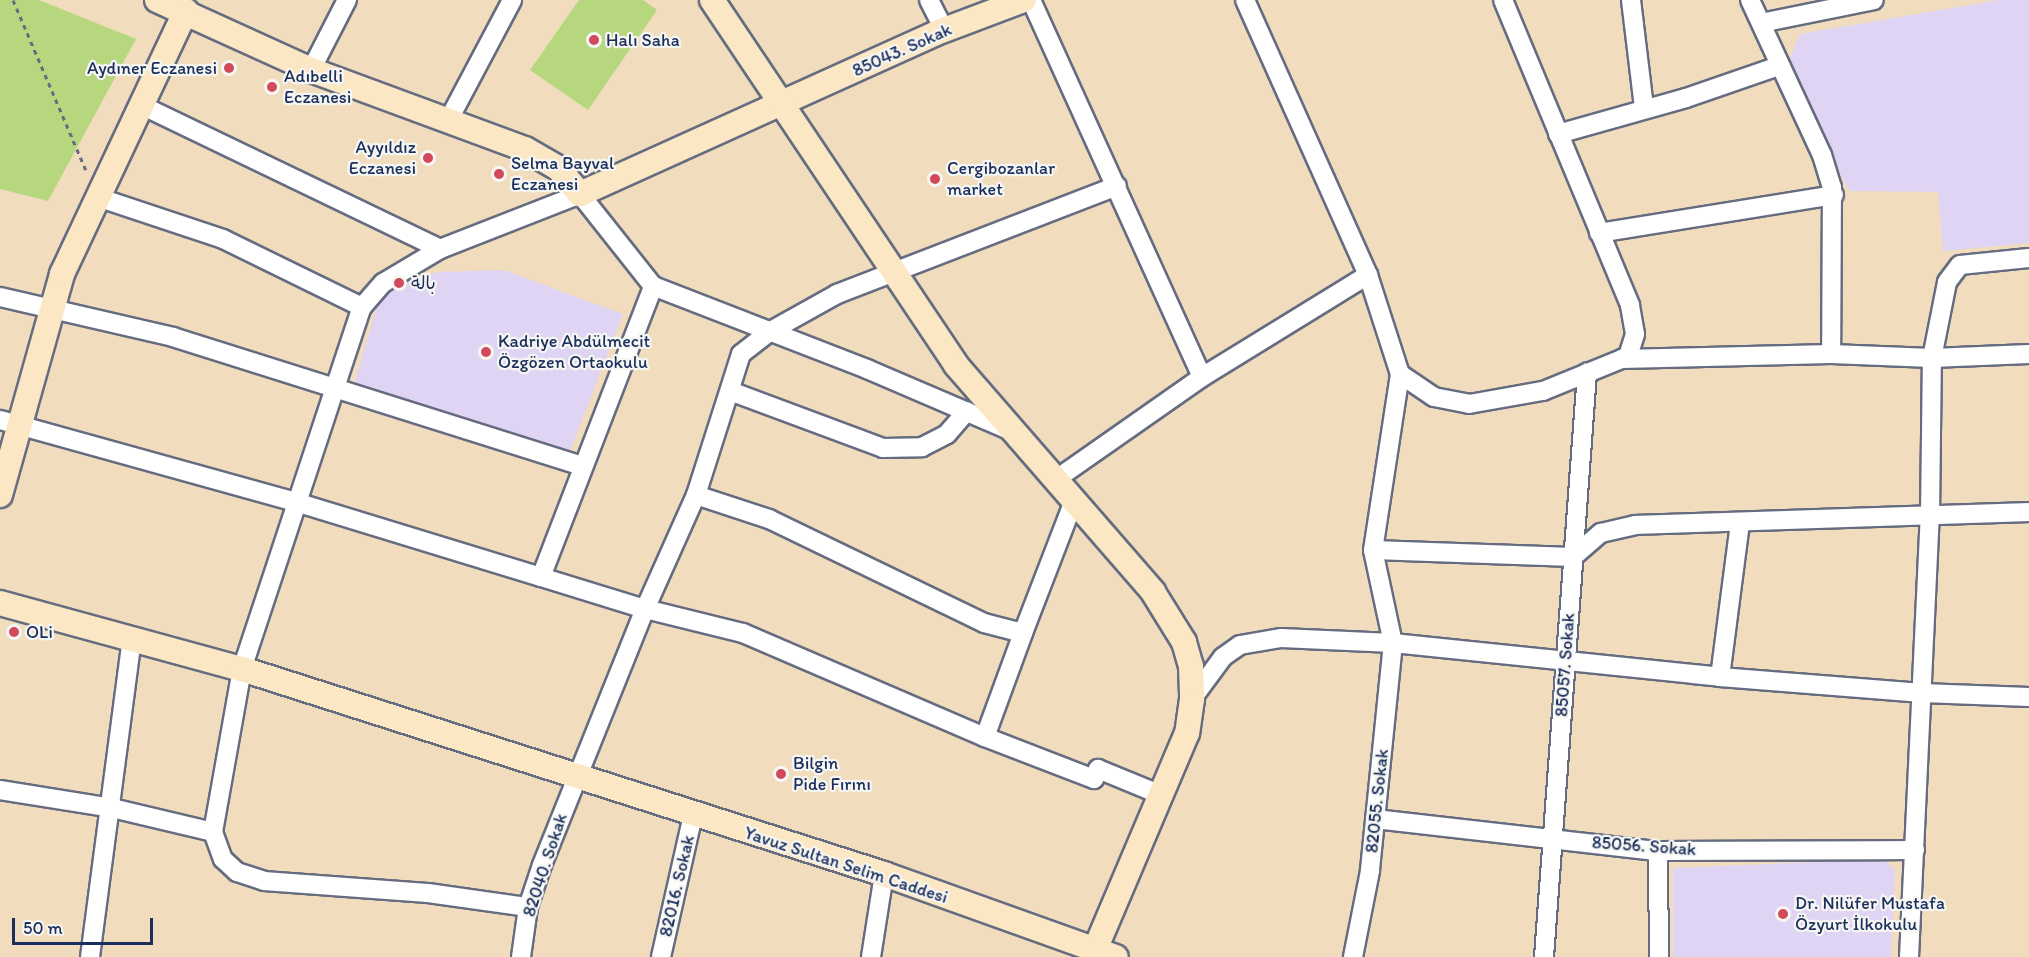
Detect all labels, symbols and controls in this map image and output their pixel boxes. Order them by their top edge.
street label: 85043. Sokak [849,19,955,81]
place label: Halı Saha [606,29,680,51]
marker: Halı Saha [587,33,601,47]
place label: Aydıner Eczanesi [86,57,217,79]
marker: Aydıner Eczanesi [222,61,236,75]
place label: Adıbelli Eczanesi [284,66,351,109]
marker: Adıbelli Eczanesi [265,80,279,94]
place label: Ayyıldız Eczanesi [349,137,416,180]
marker: Ayyıldız Eczanesi [421,151,435,165]
place label: Selma Bayval Eczanesi [511,153,614,195]
place label: Cergibozanlar market [947,158,1055,201]
marker: Selma Bayval Eczanesi [492,167,506,181]
marker: Cergibozanlar market [928,172,942,186]
place label: بالة [411,272,436,294]
marker: بالة [392,276,406,290]
place label: Kadriye Abdülmecit Özgözen Ortaokulu [498,331,650,374]
marker: Kadriye Abdülmecit Özgözen Ortaokulu [479,345,493,359]
street label: 85057. Sokak [1551,612,1579,718]
place label: OLi [26,621,53,643]
marker: OLi [7,625,21,639]
street label: 82055. Sokak [1361,748,1393,854]
place label: Bilgin Pide Fırını [793,753,871,795]
marker: Bilgin Pide Fırını [774,767,788,781]
street label: 82040. Sokak [518,811,572,919]
street label: Yavuz Sultan Selim Caddesi [742,822,950,908]
street label: 85056. Sokak [1591,832,1697,860]
street label: 82016. Sokak [655,833,699,939]
place label: Dr. Nilüfer Mustafa Özyurt İlkokulu [1795,893,1945,936]
scale bar [15,906,156,944]
marker: Dr. Nilüfer Mustafa Özyurt İlkokulu [1776,907,1790,921]
text: 50 m [23,917,63,939]

